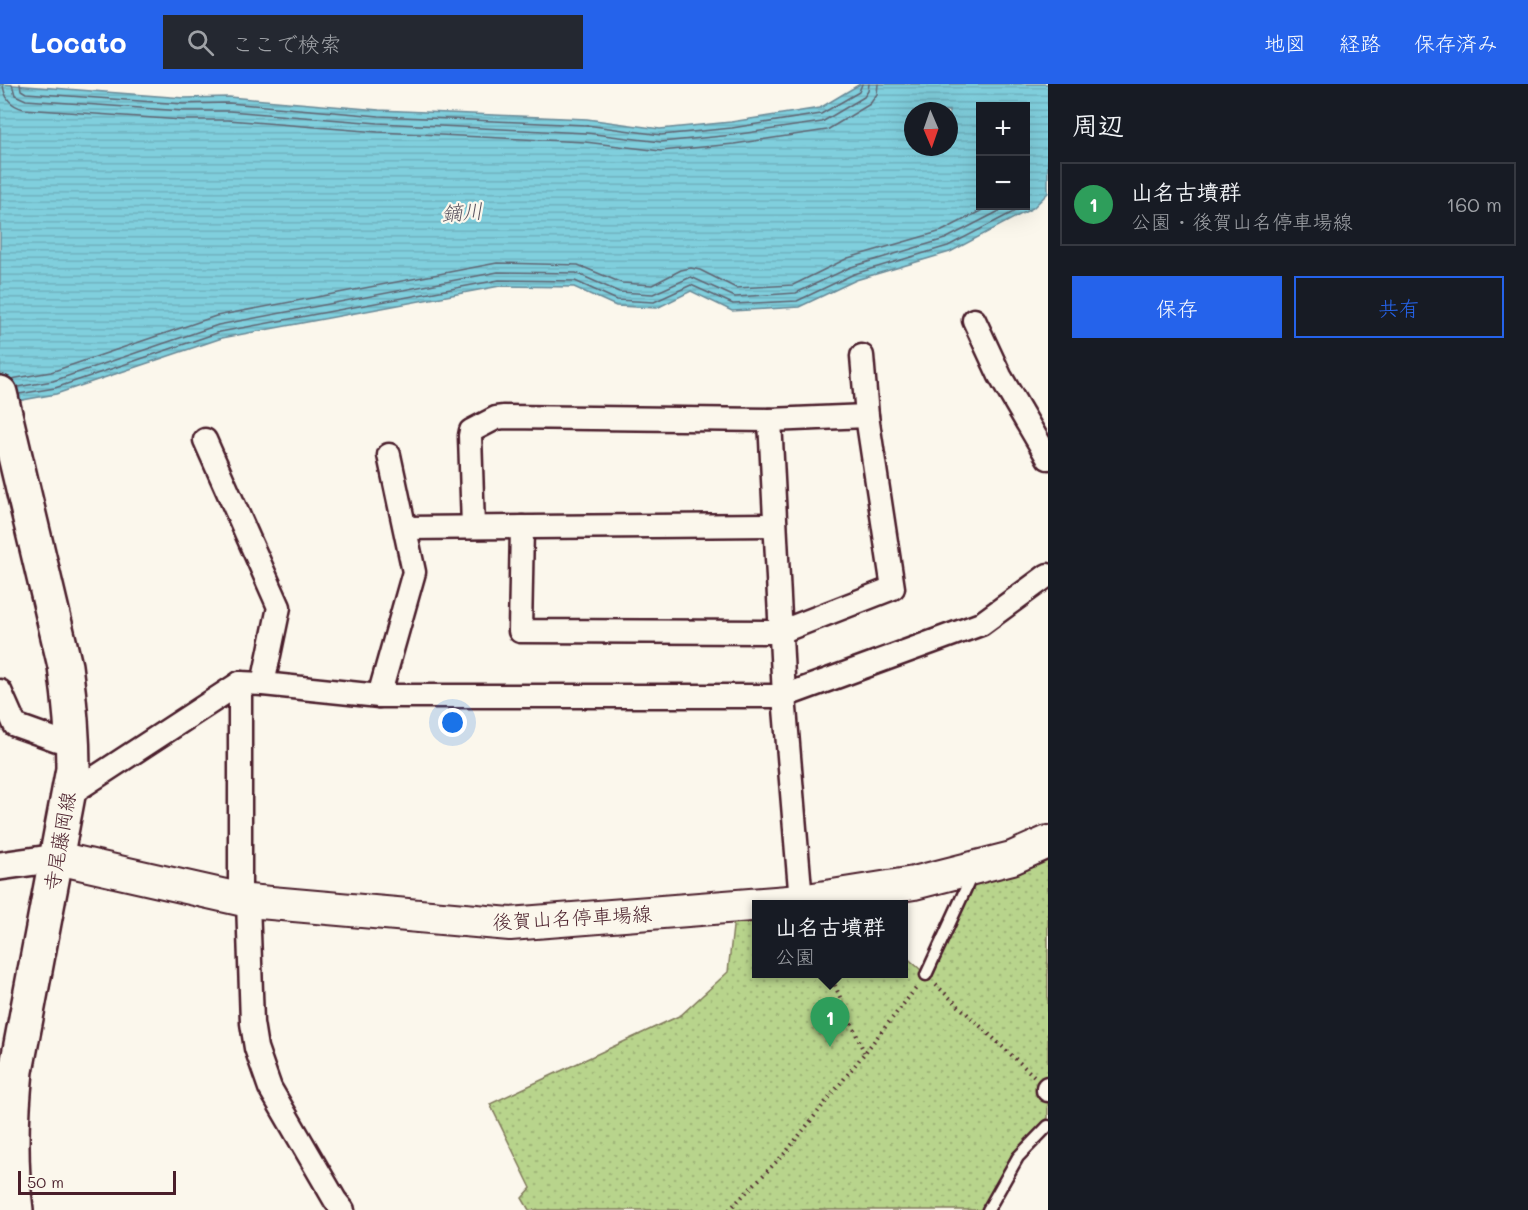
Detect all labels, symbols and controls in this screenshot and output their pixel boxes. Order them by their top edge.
search box [163,15,583,69]
text: Locato [30,24,127,60]
icon: search [184,26,217,59]
text: ここで検索 [232,29,342,58]
text: 地図 [1264,29,1306,56]
text: 経路 [1339,29,1381,56]
text: 保存済み [1414,29,1498,56]
north arrow [904,102,958,156]
map controls [976,102,1030,210]
button: + [976,102,1030,156]
text: 周辺 [1072,108,1124,142]
button: − [976,156,1030,210]
text: 山名古墳群 [1131,177,1241,206]
text: 1 [1089,191,1098,217]
text: 160 m [1446,191,1502,217]
water label: 鏑川 [440,196,484,226]
text: 公園 · 後賀山名停車場線 [1131,208,1353,234]
button: 保存 [1072,276,1282,338]
button: 共有 [1294,276,1504,338]
your location [438,708,467,737]
street label: 寺尾藤岡線 [38,790,80,892]
street label: 後賀山名停車場線 [491,900,653,934]
popup [752,900,908,978]
text: 山名古墳群 [775,912,885,941]
text: 公園 [775,943,815,969]
pin: 1 [810,998,850,1047]
scale bar [18,1168,176,1196]
text: 50 m [27,1171,64,1192]

